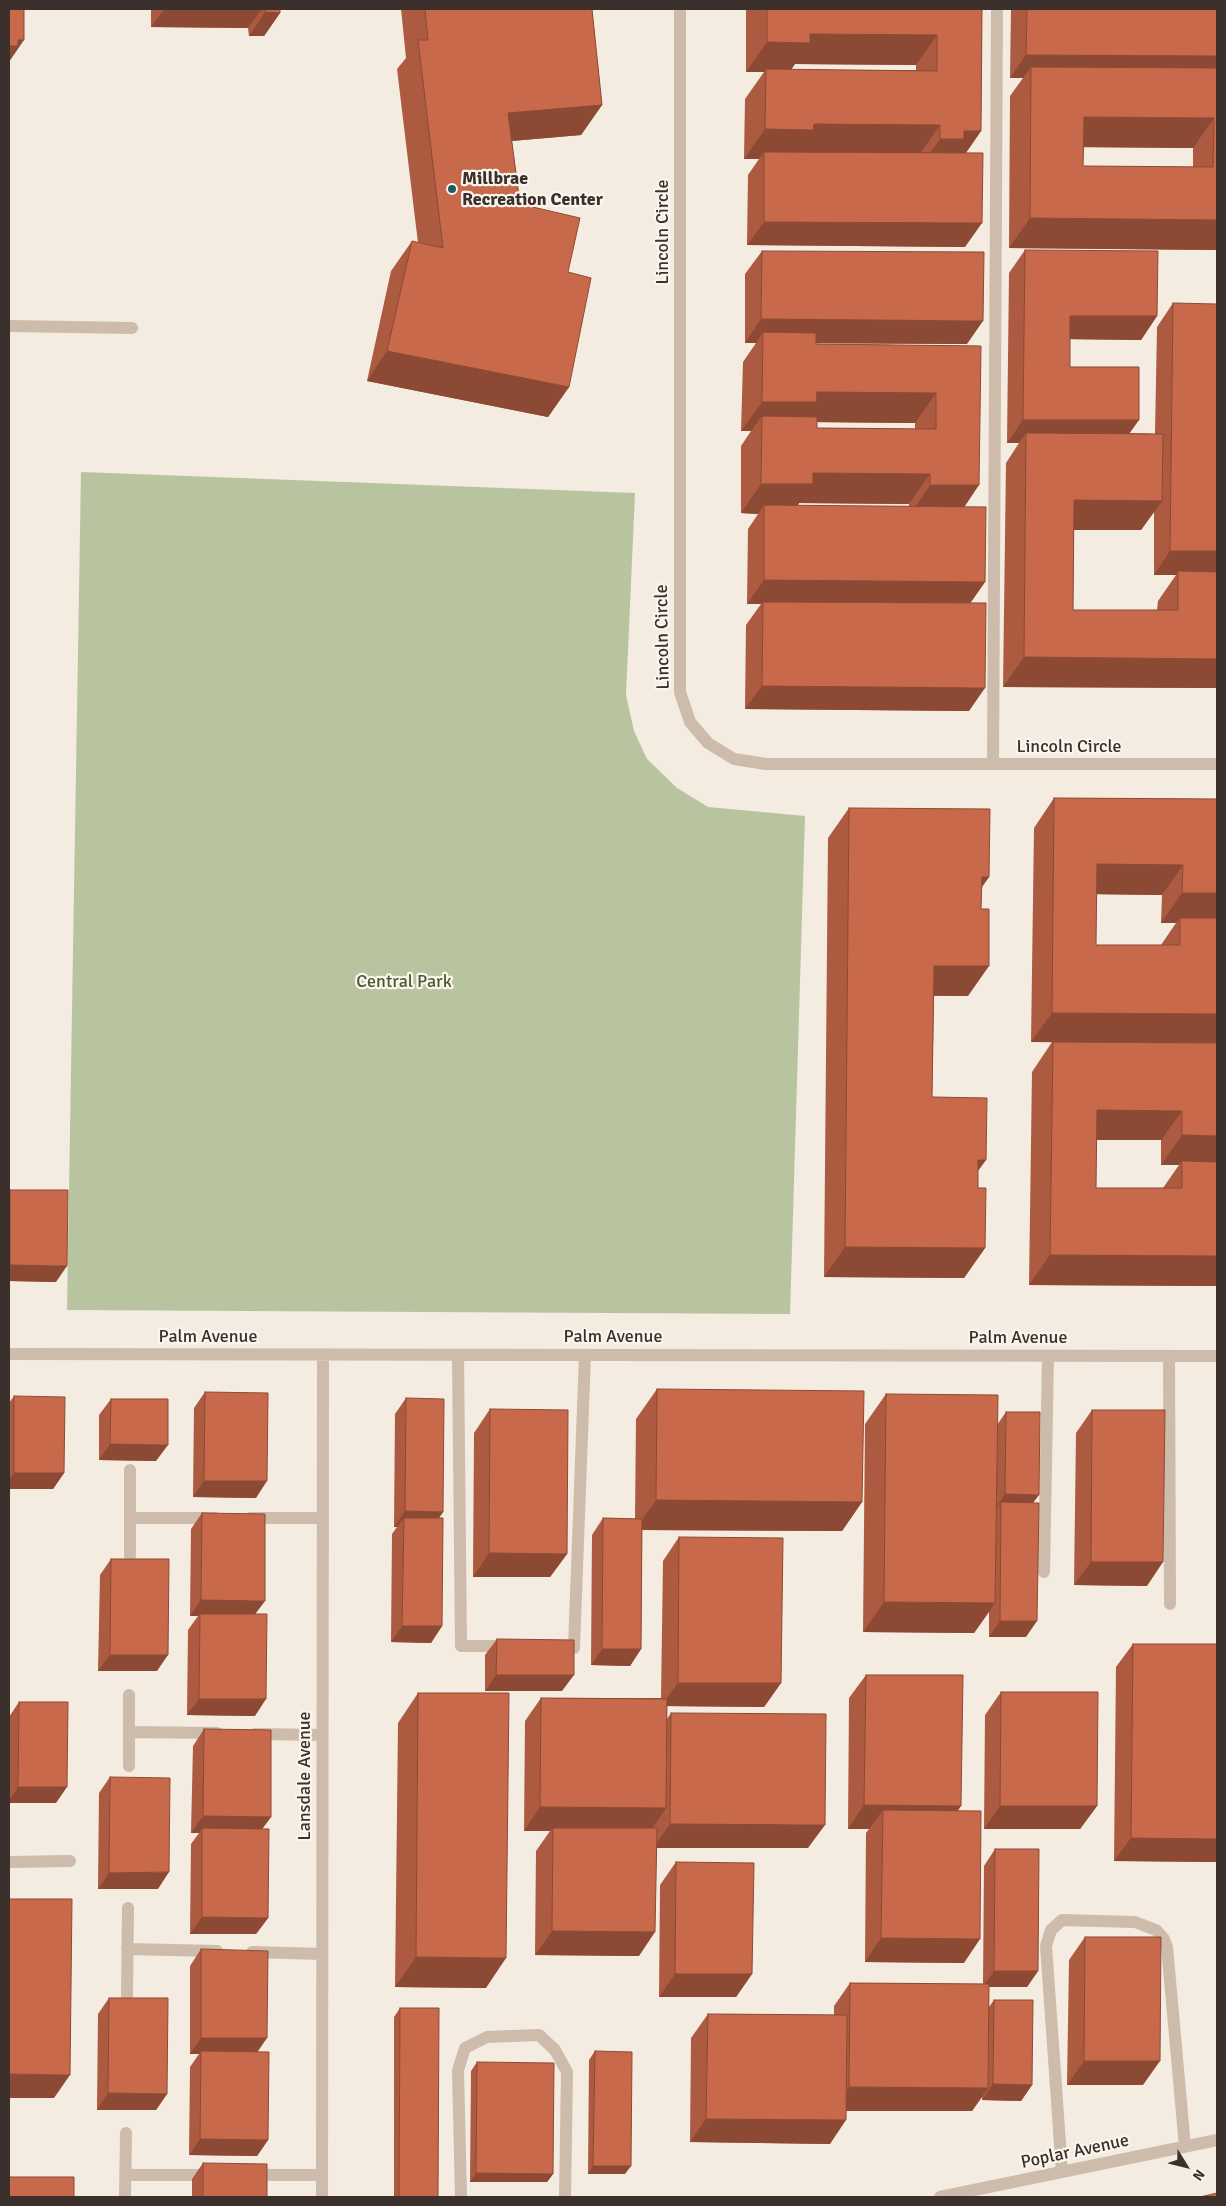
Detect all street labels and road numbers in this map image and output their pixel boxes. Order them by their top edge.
street label: Lincoln Circle [652,179,674,285]
street label: Lincoln Circle [651,584,675,690]
street label: Lincoln Circle [1016,736,1122,758]
street label: Palm Avenue [159,1326,257,1348]
street label: Palm Avenue [564,1326,662,1348]
street label: Palm Avenue [969,1327,1067,1349]
street label: Lansdale Avenue [294,1711,316,1841]
street label: Poplar Avenue [1019,2130,1131,2174]

